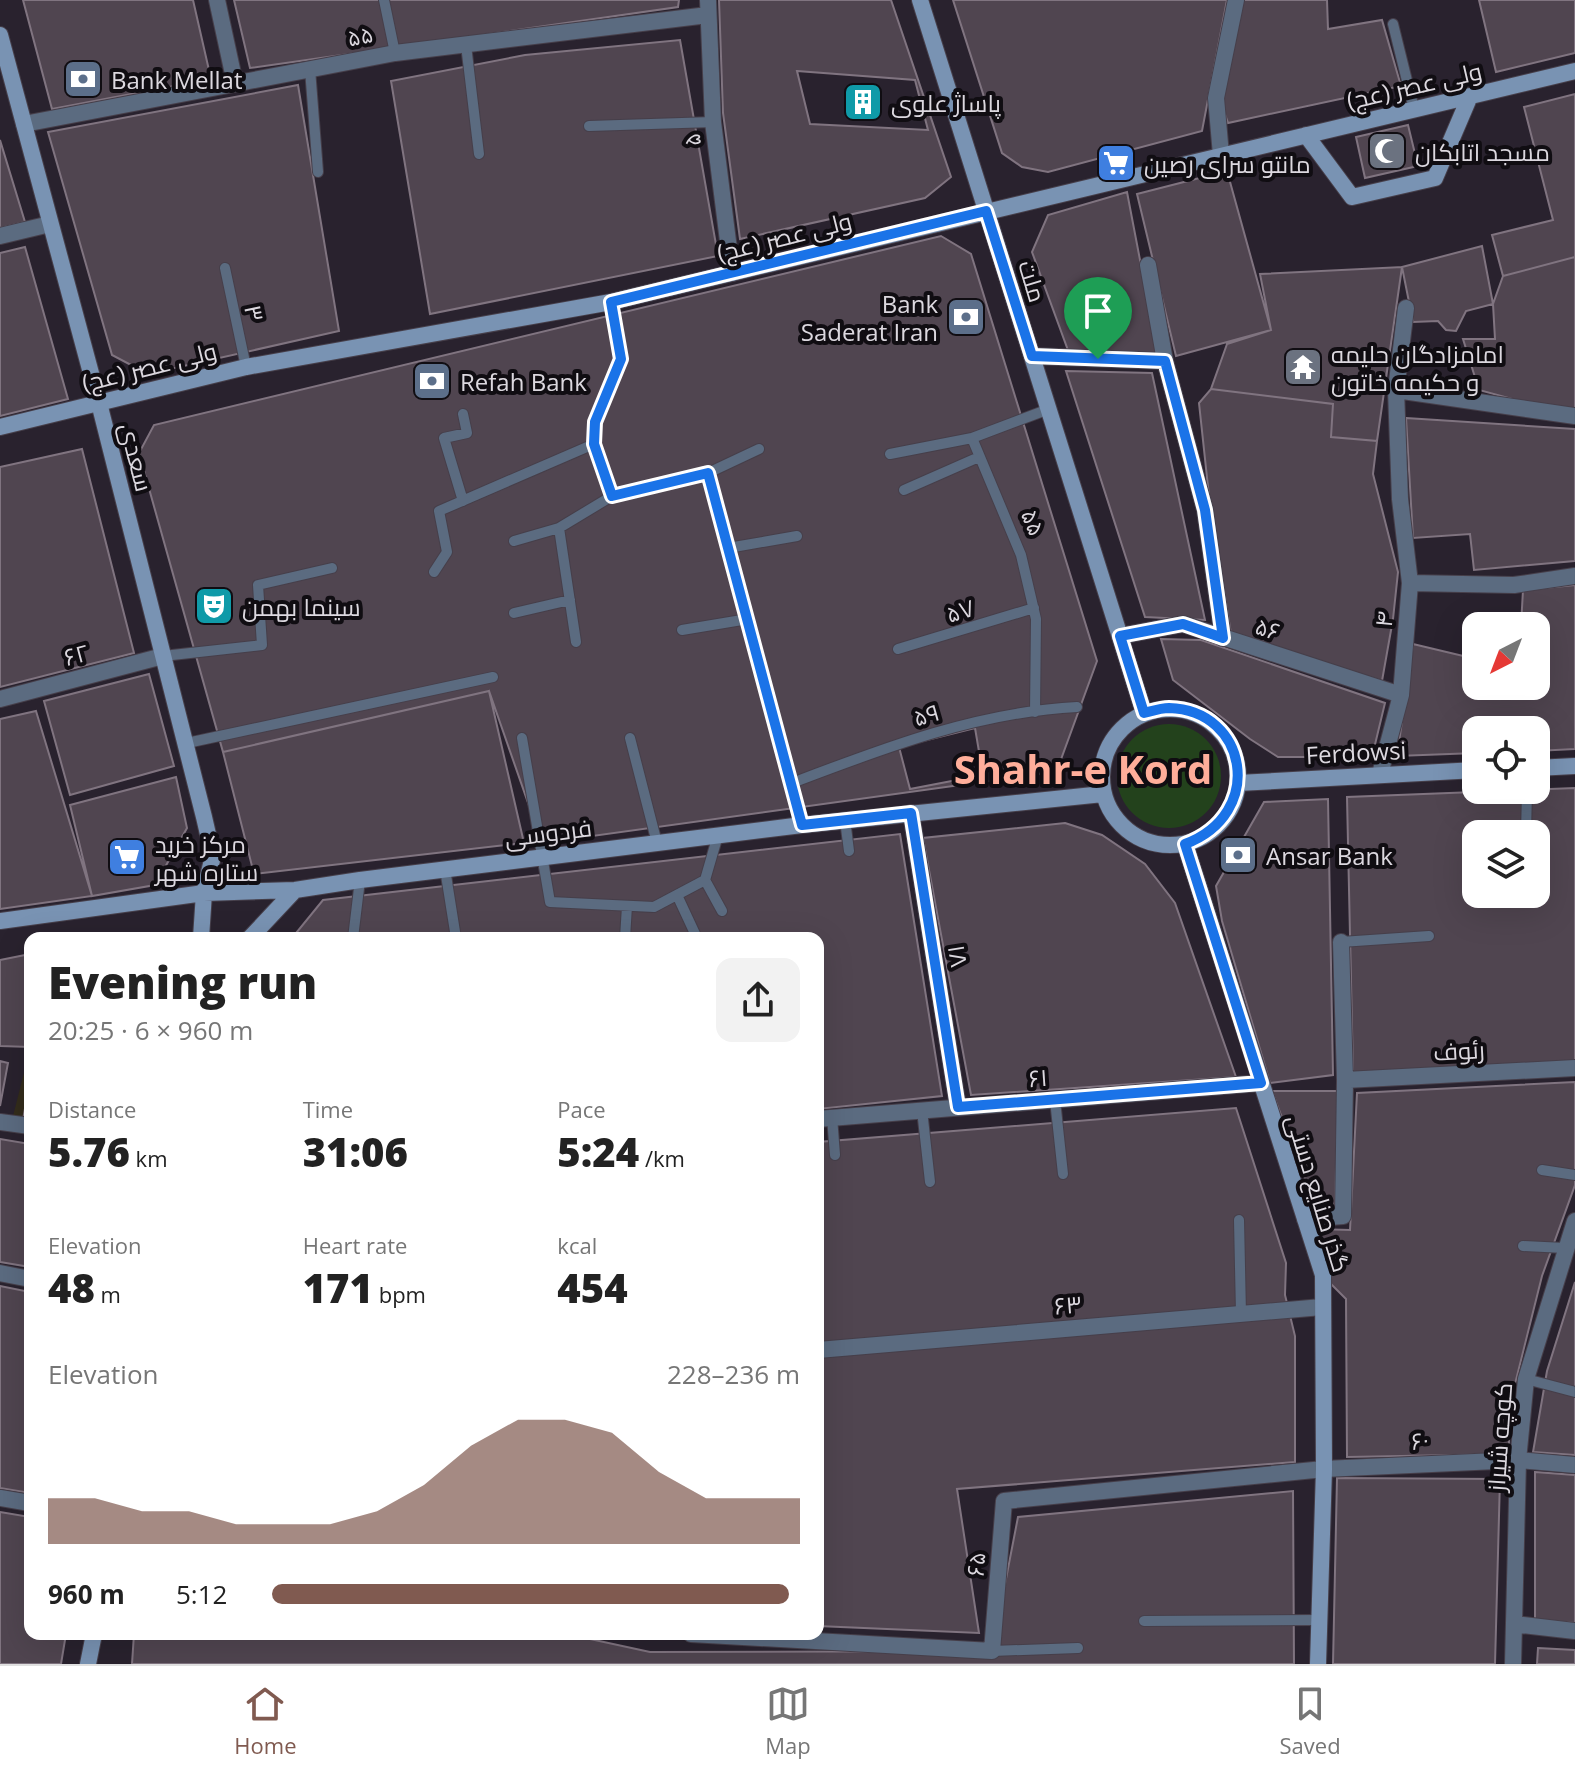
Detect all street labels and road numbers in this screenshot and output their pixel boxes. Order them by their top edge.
street label: ۵۵ [344,16,376,54]
street label: ولی عصر (عج) [1343,53,1485,118]
street label: ۵ [674,131,708,149]
street label: ولی عصر (عج) [713,203,855,270]
street label: ملت [1011,256,1055,306]
street label: ۳ [237,302,273,324]
street label: ولی عصر (عج) [78,333,220,400]
street label: سعدی [113,419,161,495]
street label: ۵۵ [1014,503,1054,541]
street label: ۵۷ [942,590,978,630]
street label: ۵۶ [1251,609,1285,647]
street label: ۴ [1366,610,1400,628]
street label: ۶۲ [60,635,92,673]
street label: ۵۹ [909,695,943,733]
street label: Ferdowsi [1305,733,1407,771]
street label: فردوسی [503,810,593,854]
street label: ۱۸ [941,942,977,970]
street label: رئوف [1432,1032,1486,1068]
street label: ۶۱ [1027,1060,1049,1094]
street label: گذر صنایع دستی [1278,1110,1359,1276]
street label: ۶۳ [1053,1286,1083,1322]
street label: کوچه شیراز [1479,1381,1520,1495]
street label: ۶۰ [1410,1423,1430,1457]
street label: ۶۵ [957,1550,993,1578]

